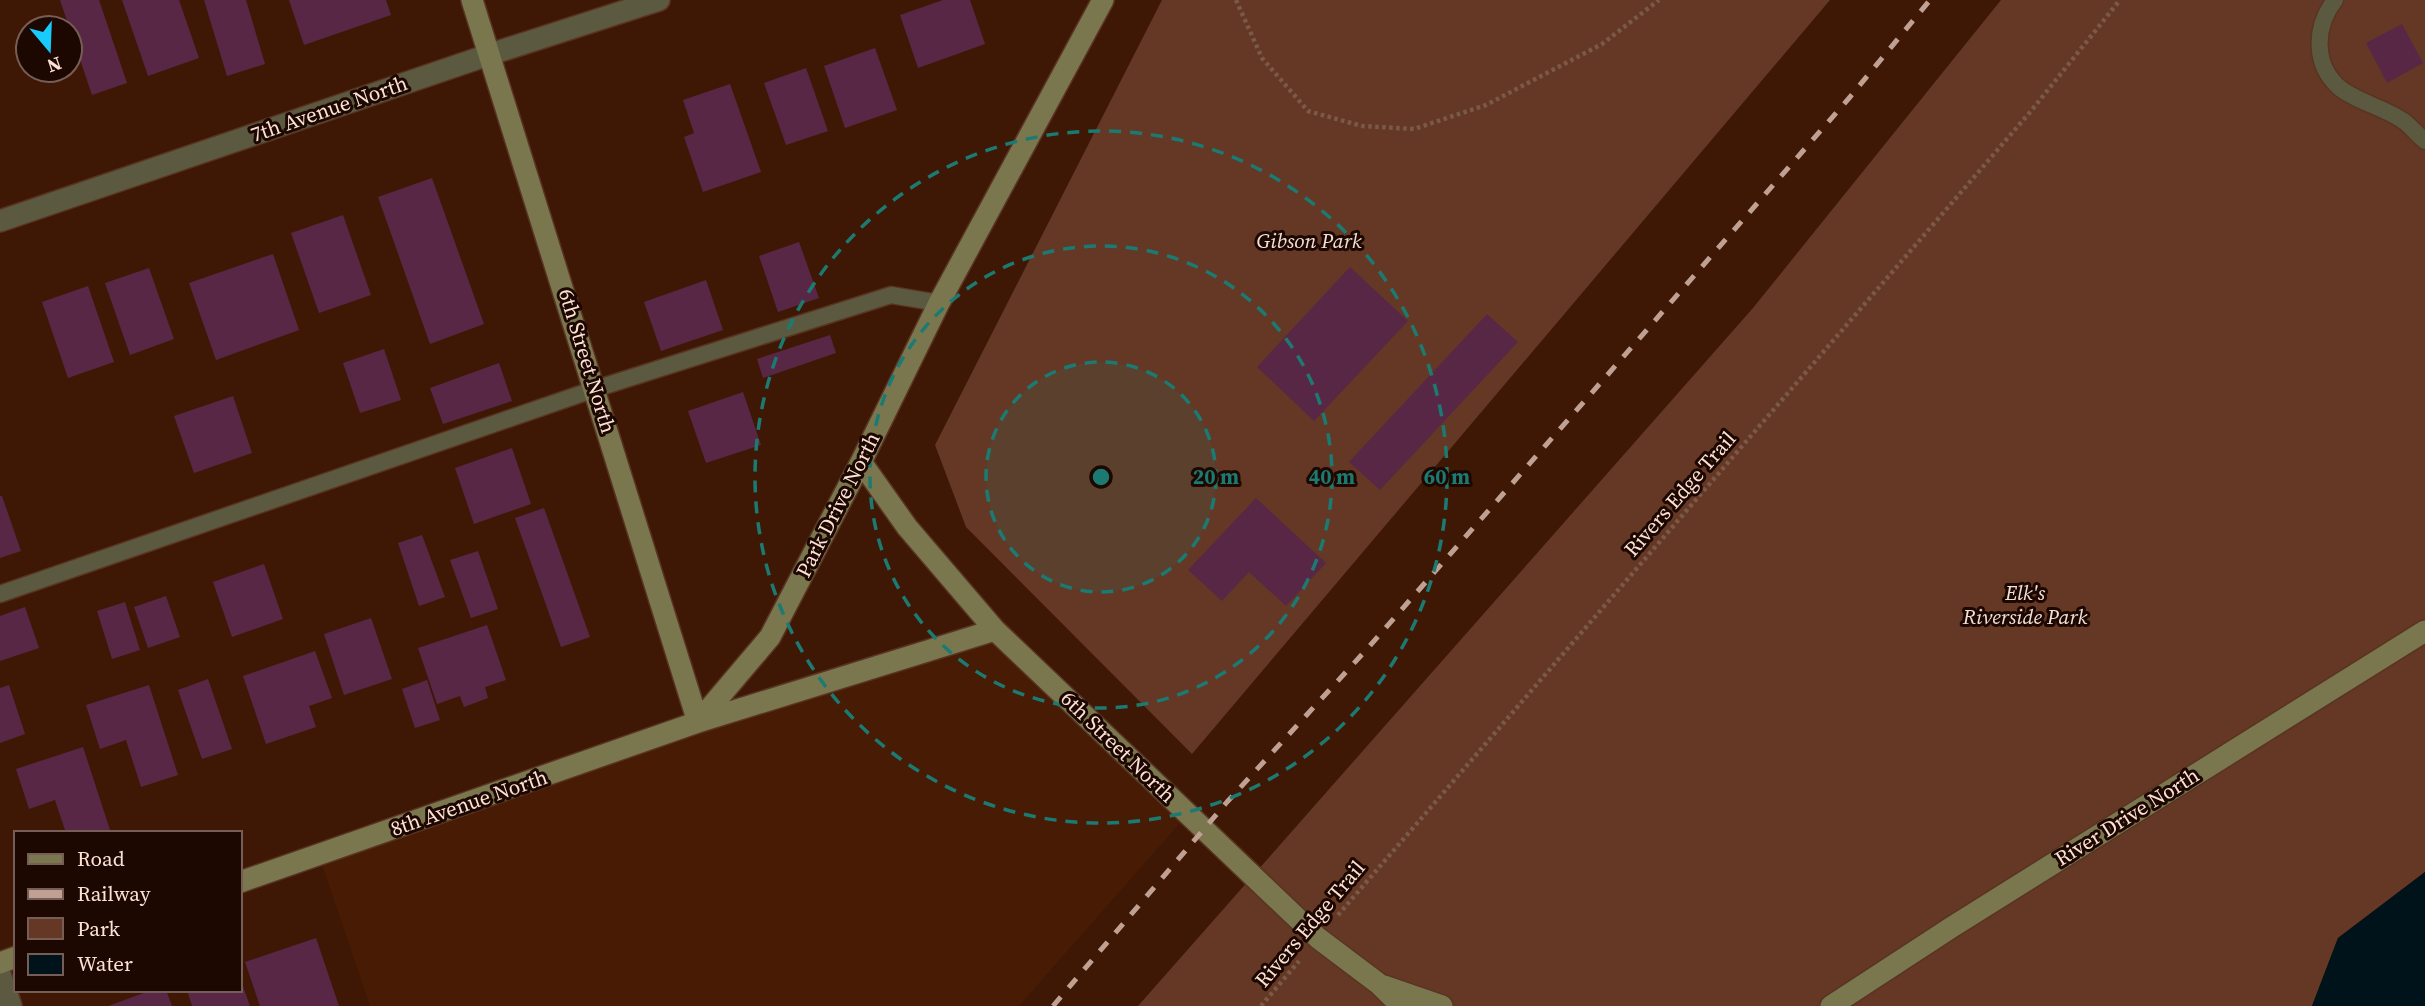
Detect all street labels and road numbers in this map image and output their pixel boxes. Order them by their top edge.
street label: 7th Avenue North [247,68,411,149]
street label: 6th Street North [552,285,623,437]
street label: Rivers Edge Trail [1617,425,1742,563]
street label: Park Drive North [789,427,887,582]
street label: 6th Street North [1055,684,1182,809]
street label: River Drive North [2049,760,2204,873]
street label: 8th Avenue North [387,762,551,843]
street label: Rivers Edge Trail [1248,854,1371,993]

